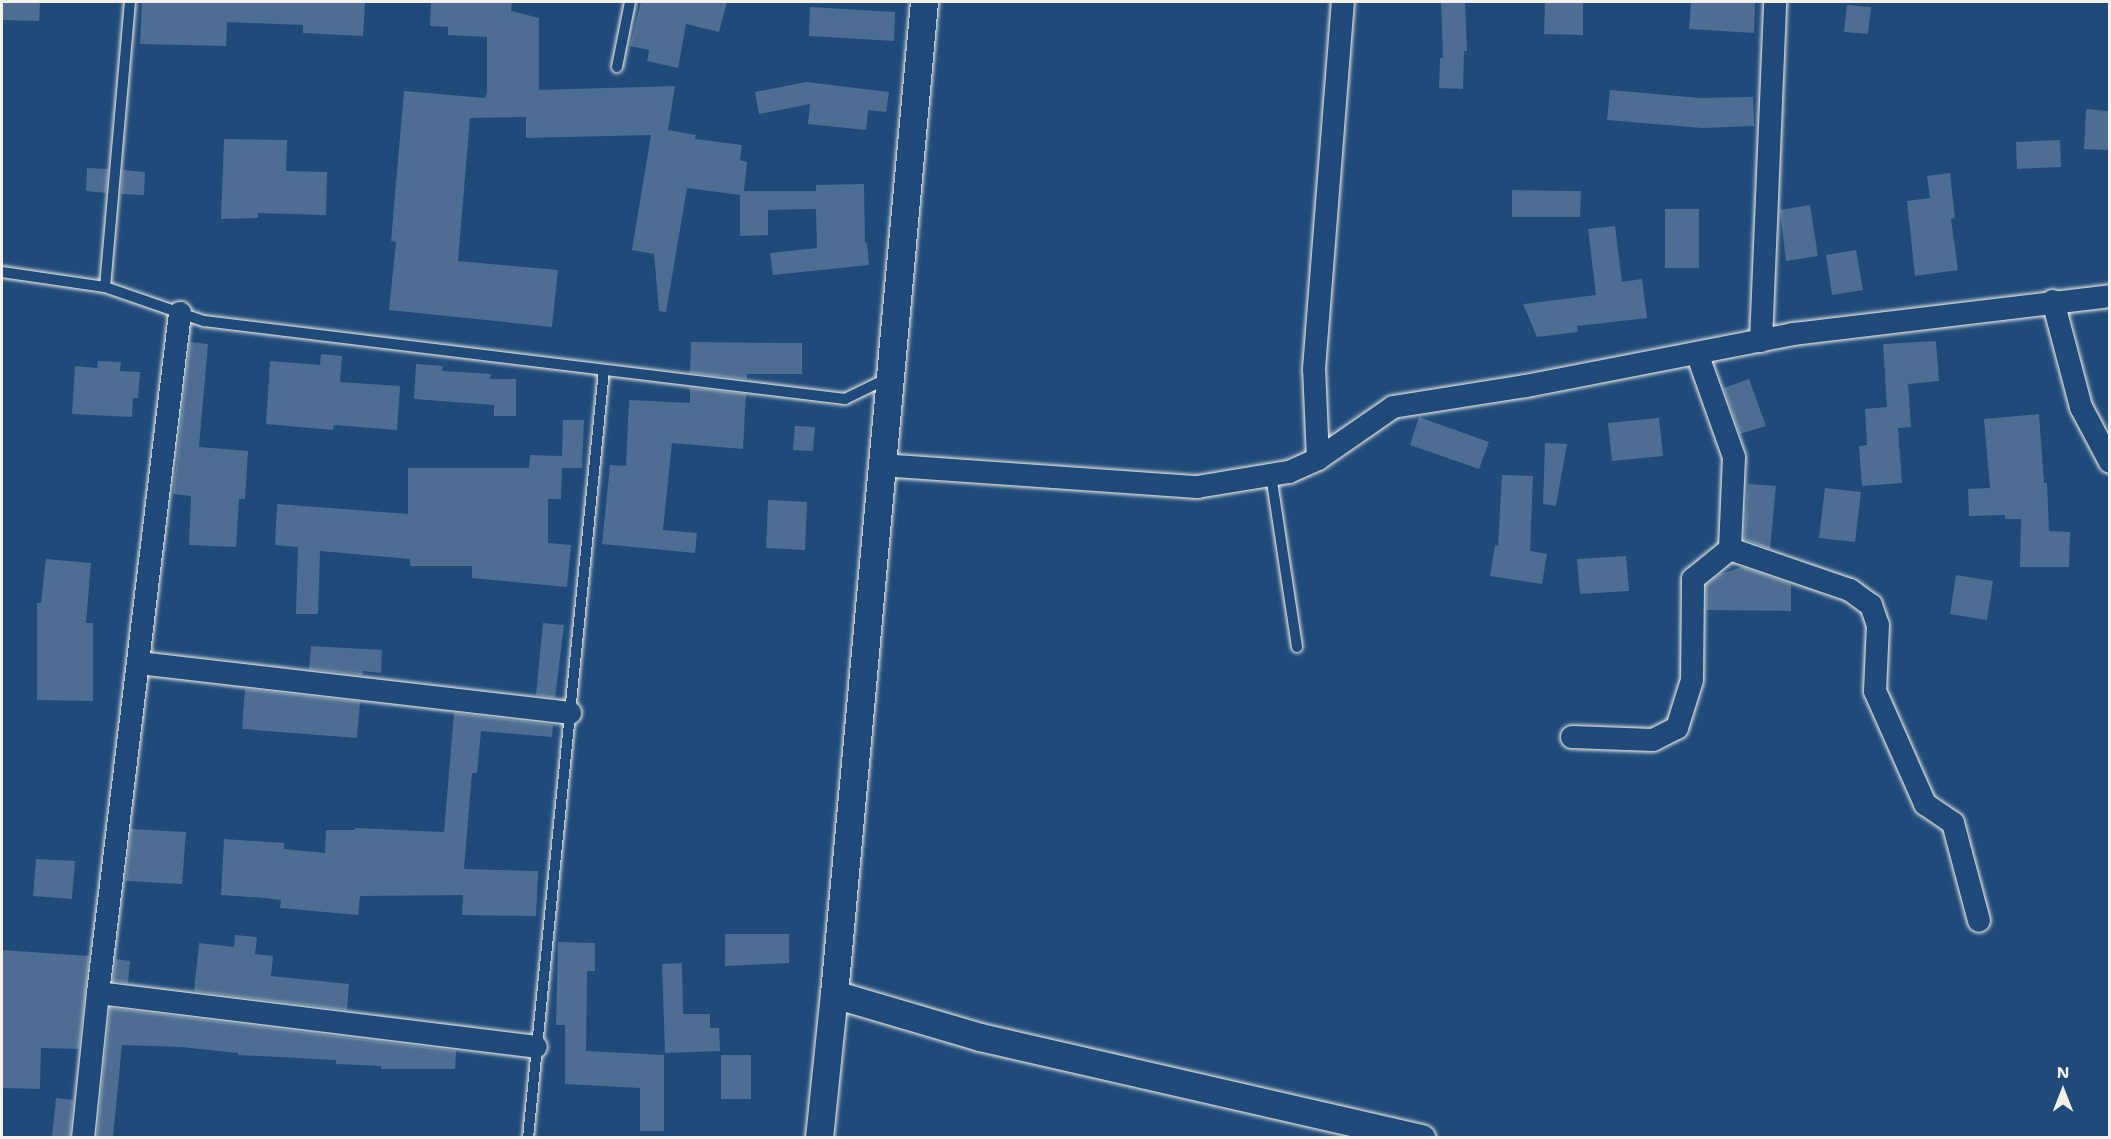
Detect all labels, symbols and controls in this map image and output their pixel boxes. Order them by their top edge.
north arrow [2033,1061,2093,1121]
text: N [2057,1062,2069,1083]

